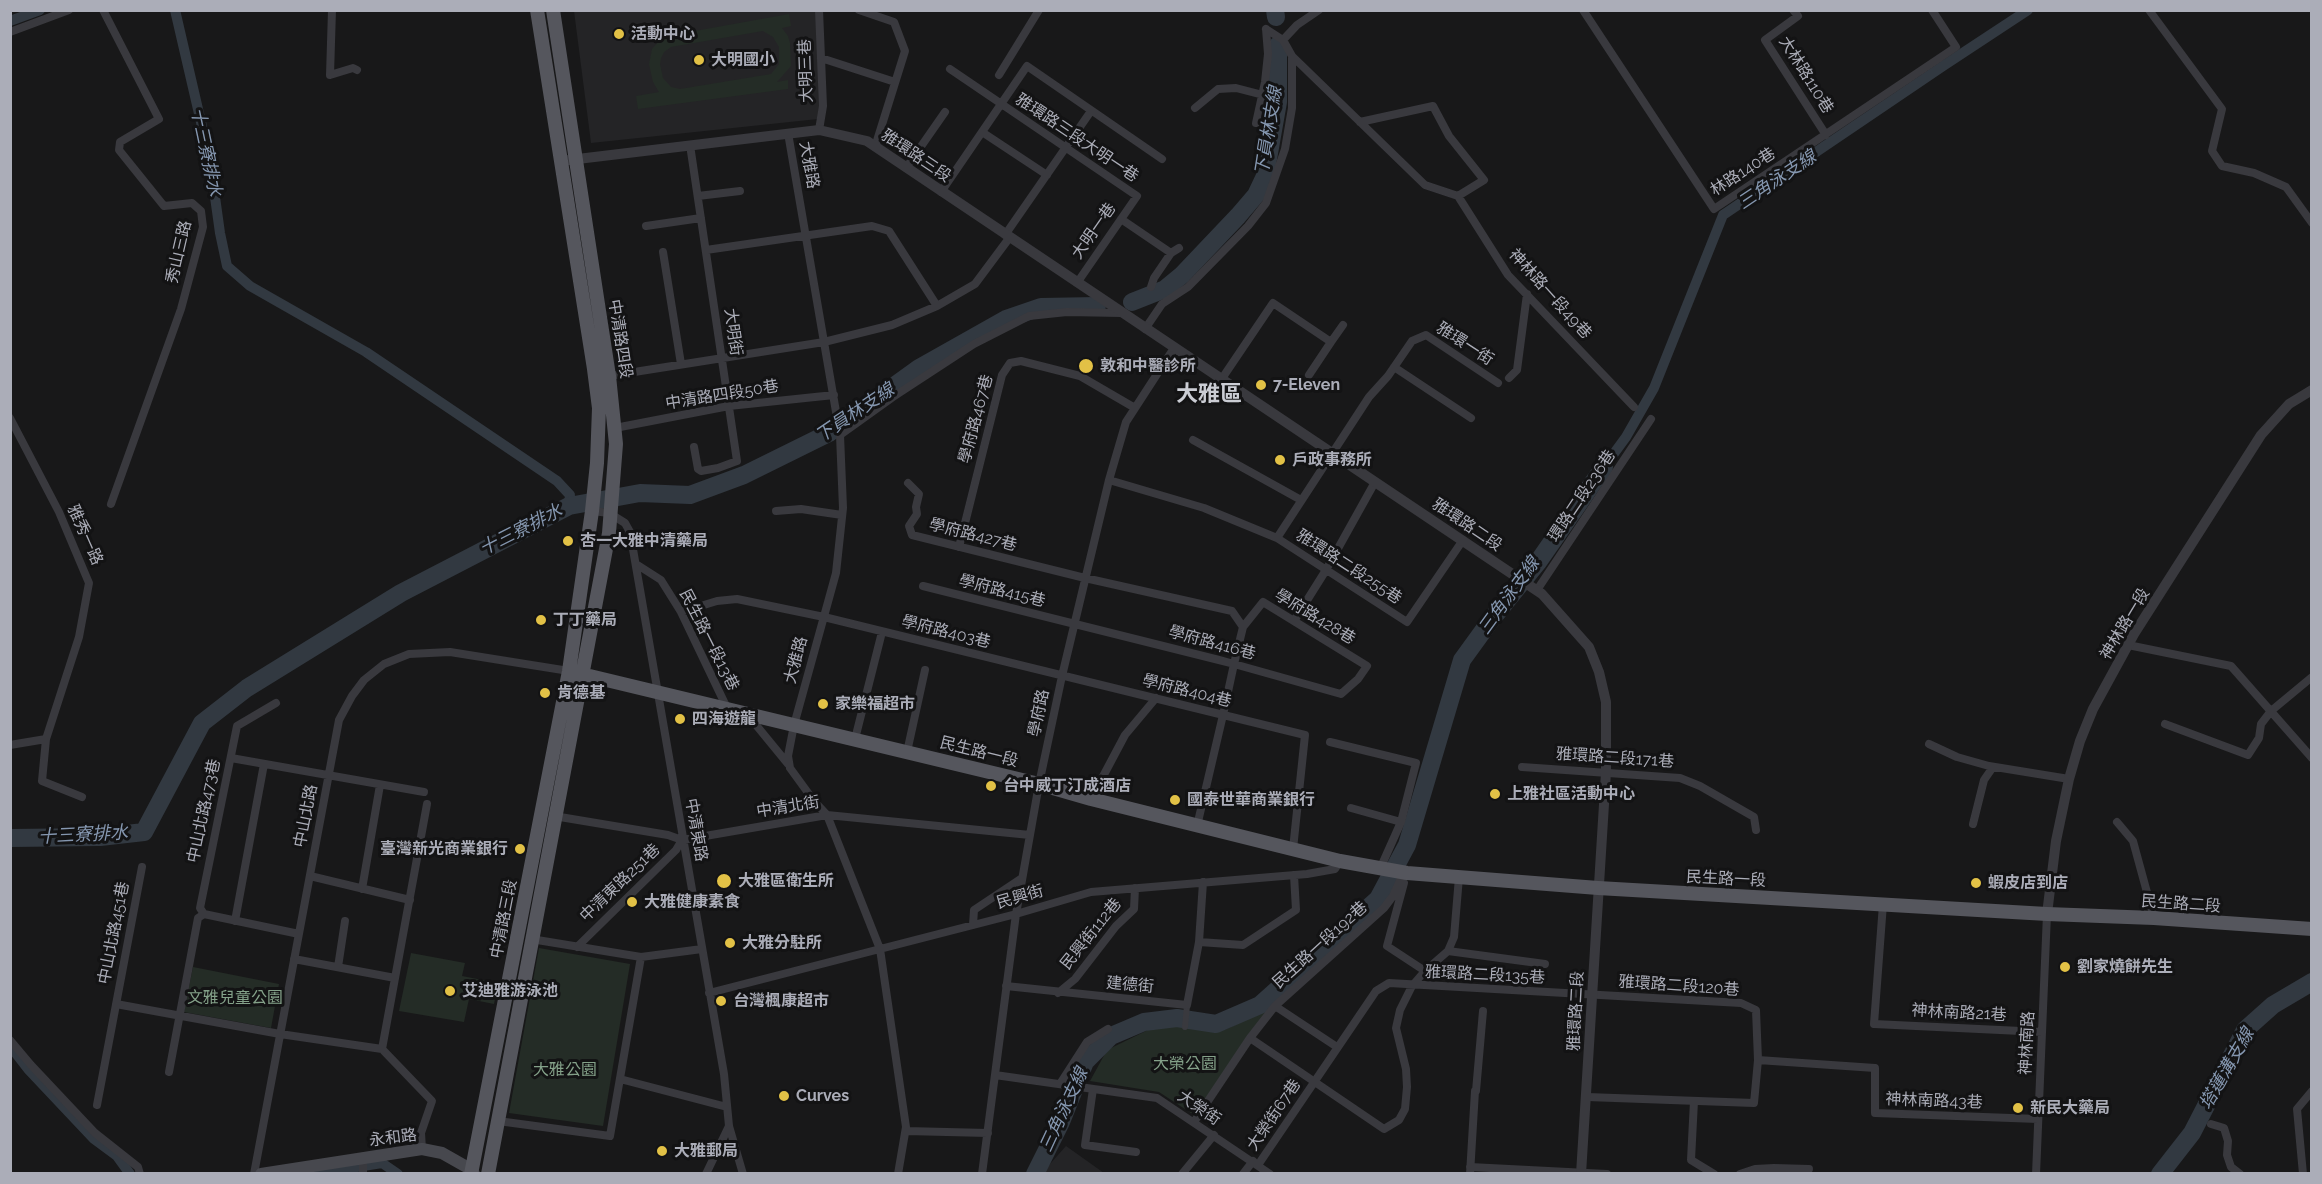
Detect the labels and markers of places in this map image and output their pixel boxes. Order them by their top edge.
place label: 活動中心 [631,24,695,44]
marker: 活動中心 [612,27,626,41]
place label: 大明國小 [711,50,775,70]
marker: 大明國小 [692,53,706,67]
place label: 敦和中醫診所 [1100,356,1196,376]
marker: 敦和中醫診所 [1077,357,1095,375]
place label: 7-Eleven [1273,375,1340,395]
marker: 7-Eleven [1254,378,1268,392]
place label: 戶政事務所 [1292,450,1372,470]
marker: 戶政事務所 [1273,453,1287,467]
place label: 杏一大雅中清藥局 [580,531,708,551]
marker: 杏一大雅中清藥局 [561,534,575,548]
place label: 丁丁藥局 [553,610,617,630]
marker: 丁丁藥局 [534,613,548,627]
place label: 肯德基 [557,683,605,703]
marker: 肯德基 [538,686,552,700]
place label: 家樂福超市 [835,694,915,714]
marker: 家樂福超市 [816,697,830,711]
place label: 四海遊龍 [692,709,756,729]
marker: 四海遊龍 [673,712,687,726]
place label: 台中威丁汀成酒店 [1003,776,1131,796]
marker: 台中威丁汀成酒店 [984,779,998,793]
place label: 上雅社區活動中心 [1507,784,1635,804]
marker: 上雅社區活動中心 [1488,787,1502,801]
place label: 國泰世華商業銀行 [1187,790,1315,810]
marker: 國泰世華商業銀行 [1168,793,1182,807]
place label: 臺灣新光商業銀行 [380,839,508,859]
marker: 臺灣新光商業銀行 [513,842,527,856]
place label: 大雅區衛生所 [738,871,834,891]
marker: 大雅區衛生所 [715,872,733,890]
place label: 蝦皮店到店 [1988,873,2068,893]
marker: 蝦皮店到店 [1969,876,1983,890]
place label: 大雅健康素食 [644,892,740,912]
marker: 大雅健康素食 [625,895,639,909]
place label: 大雅分駐所 [742,933,822,953]
marker: 大雅分駐所 [723,936,737,950]
place label: 劉家燒餅先生 [2077,957,2173,977]
marker: 劉家燒餅先生 [2058,960,2072,974]
place label: 艾迪雅游泳池 [462,981,558,1001]
marker: 艾迪雅游泳池 [443,984,457,998]
place label: 台灣楓康超市 [733,991,829,1011]
marker: 台灣楓康超市 [714,994,728,1008]
place label: Curves [796,1086,849,1106]
marker: Curves [777,1089,791,1103]
place label: 新民大藥局 [2030,1098,2110,1118]
marker: 新民大藥局 [2011,1101,2025,1115]
place label: 大雅郵局 [674,1141,738,1161]
marker: 大雅郵局 [655,1144,669,1158]

